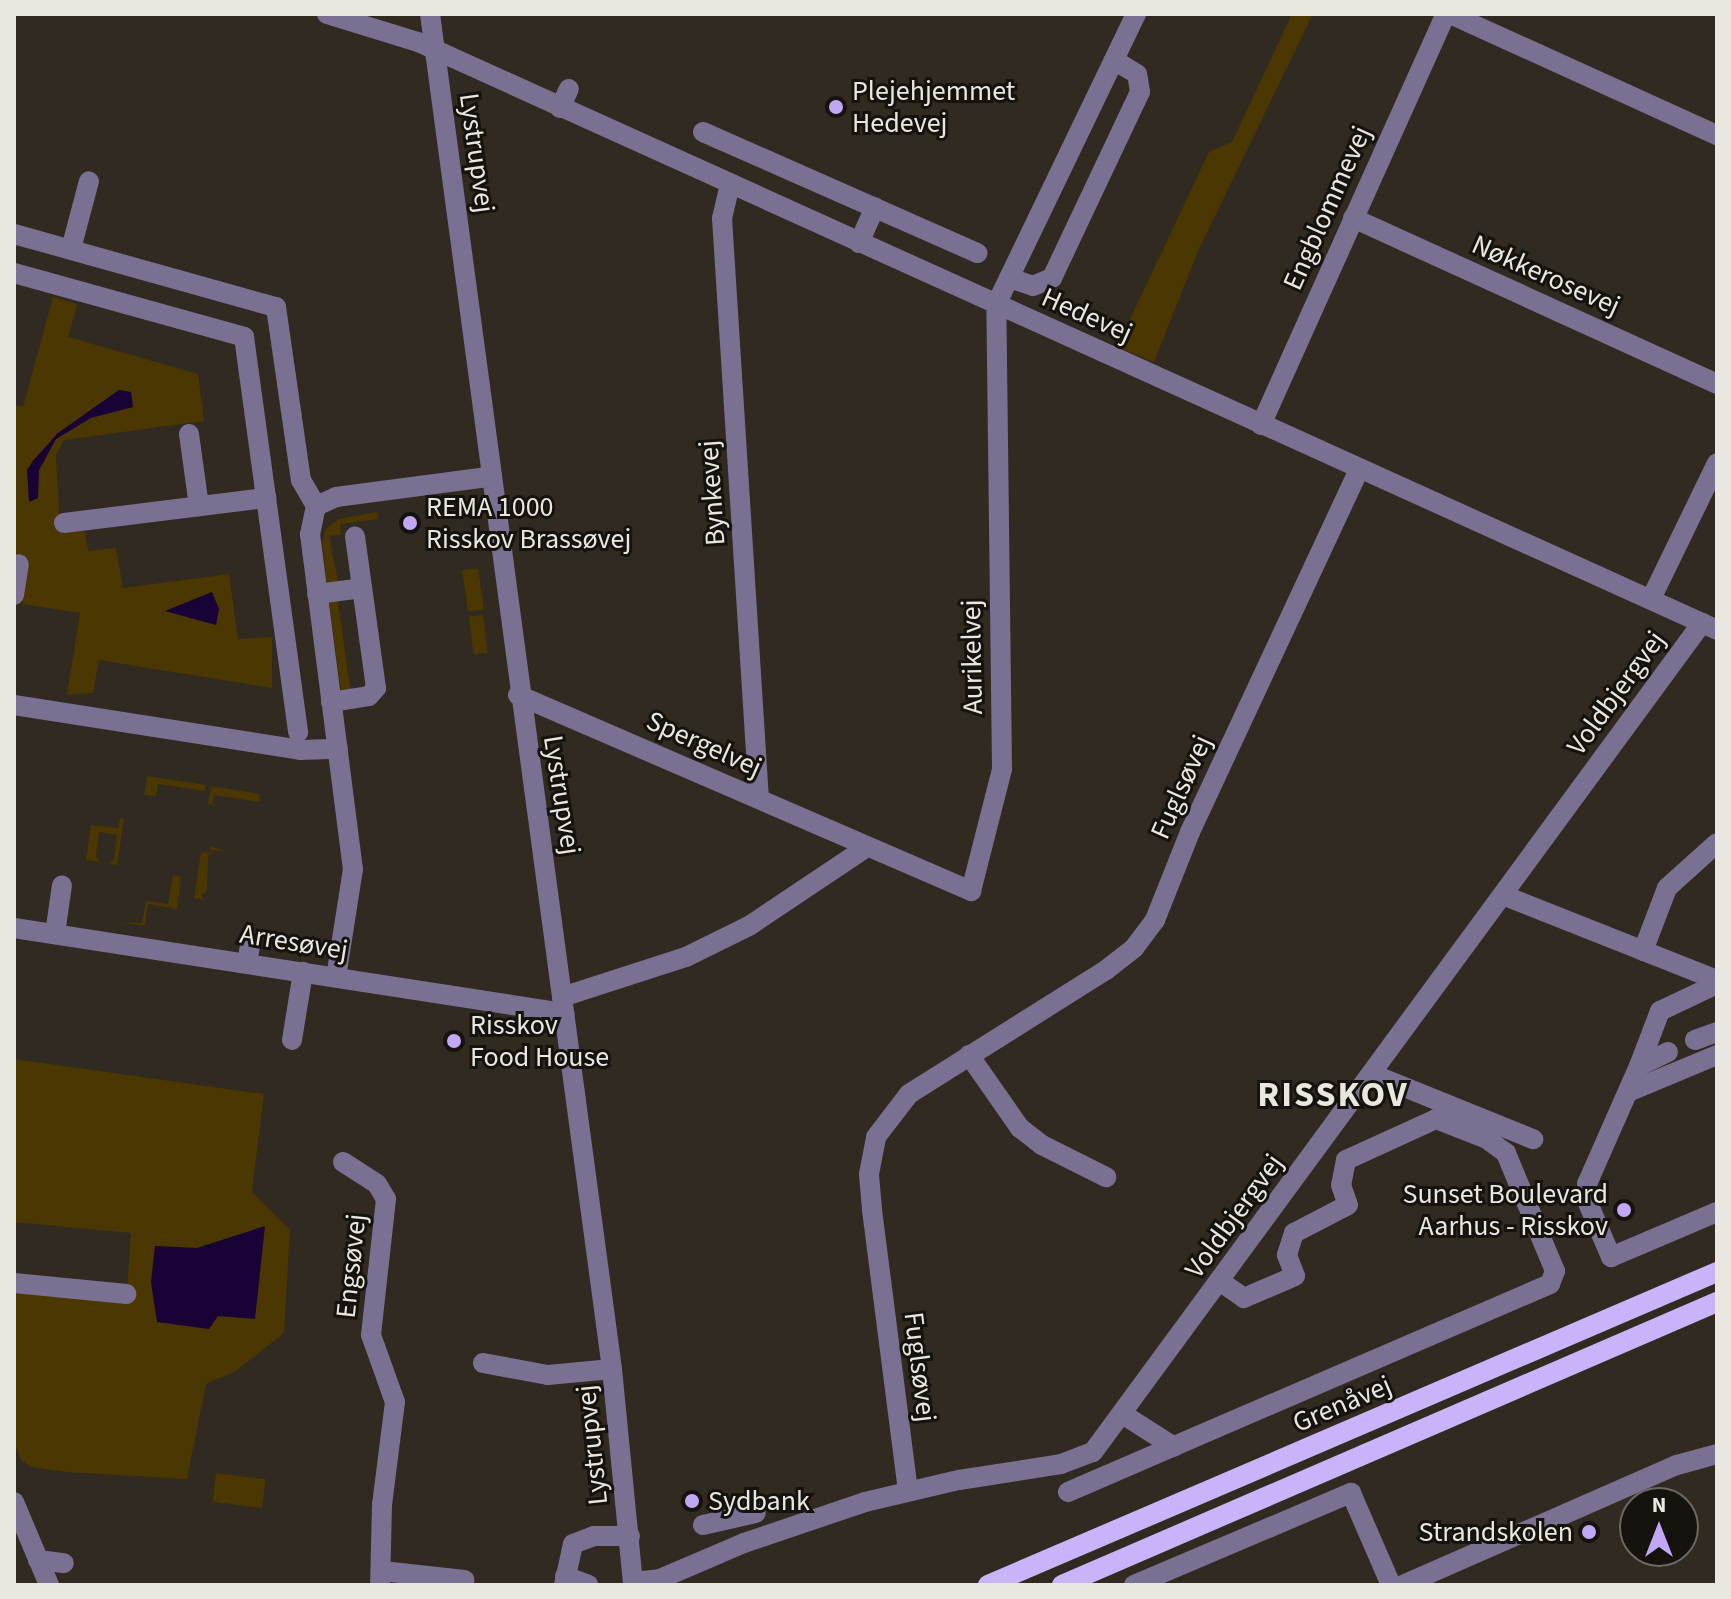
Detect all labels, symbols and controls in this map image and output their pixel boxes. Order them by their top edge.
place label: Plejehjemmet Hedevej [852,74,1015,140]
street label: Lystrupvej [452,91,502,215]
marker: Plejehjemmet Hedevej [827,98,845,116]
street label: Engblommevej [1276,121,1378,295]
street label: Nøkkerosevej [1467,227,1625,323]
street label: Hedevej [1037,280,1137,350]
street label: Bynkevej [692,439,732,547]
place label: REMA 1000 Risskov Brassøvej [426,490,631,556]
marker: REMA 1000 Risskov Brassøvej [401,514,419,532]
street label: Aurikelvej [954,599,990,715]
street label: Voldbjergvej [1560,624,1672,762]
street label: Spergelvej [641,704,767,784]
street label: Fuglsøvej [1143,730,1219,844]
street label: Lystrupvej [536,733,588,857]
street label: Arresøvej [238,917,350,967]
place label: Risskov Food House [470,1008,609,1074]
marker: Risskov Food House [445,1032,463,1050]
district label: RISSKOV [1257,1073,1409,1117]
street label: Voldbjergvej [1178,1147,1290,1285]
place label: Sunset Boulevard Aarhus - Risskov [1402,1177,1608,1243]
marker: Sunset Boulevard Aarhus - Risskov [1615,1201,1633,1219]
street label: Engsøvej [329,1212,373,1320]
street label: Fuglsøvej [897,1310,943,1424]
street label: Grenåvej [1288,1368,1396,1440]
street label: Lystrupvej [569,1383,615,1507]
place label: Sydbank [708,1484,810,1518]
north arrow [1619,1487,1699,1567]
text: N [1652,1489,1666,1521]
marker: Sydbank [683,1492,701,1510]
place label: Strandskolen [1419,1515,1573,1549]
marker: Strandskolen [1580,1523,1598,1541]

